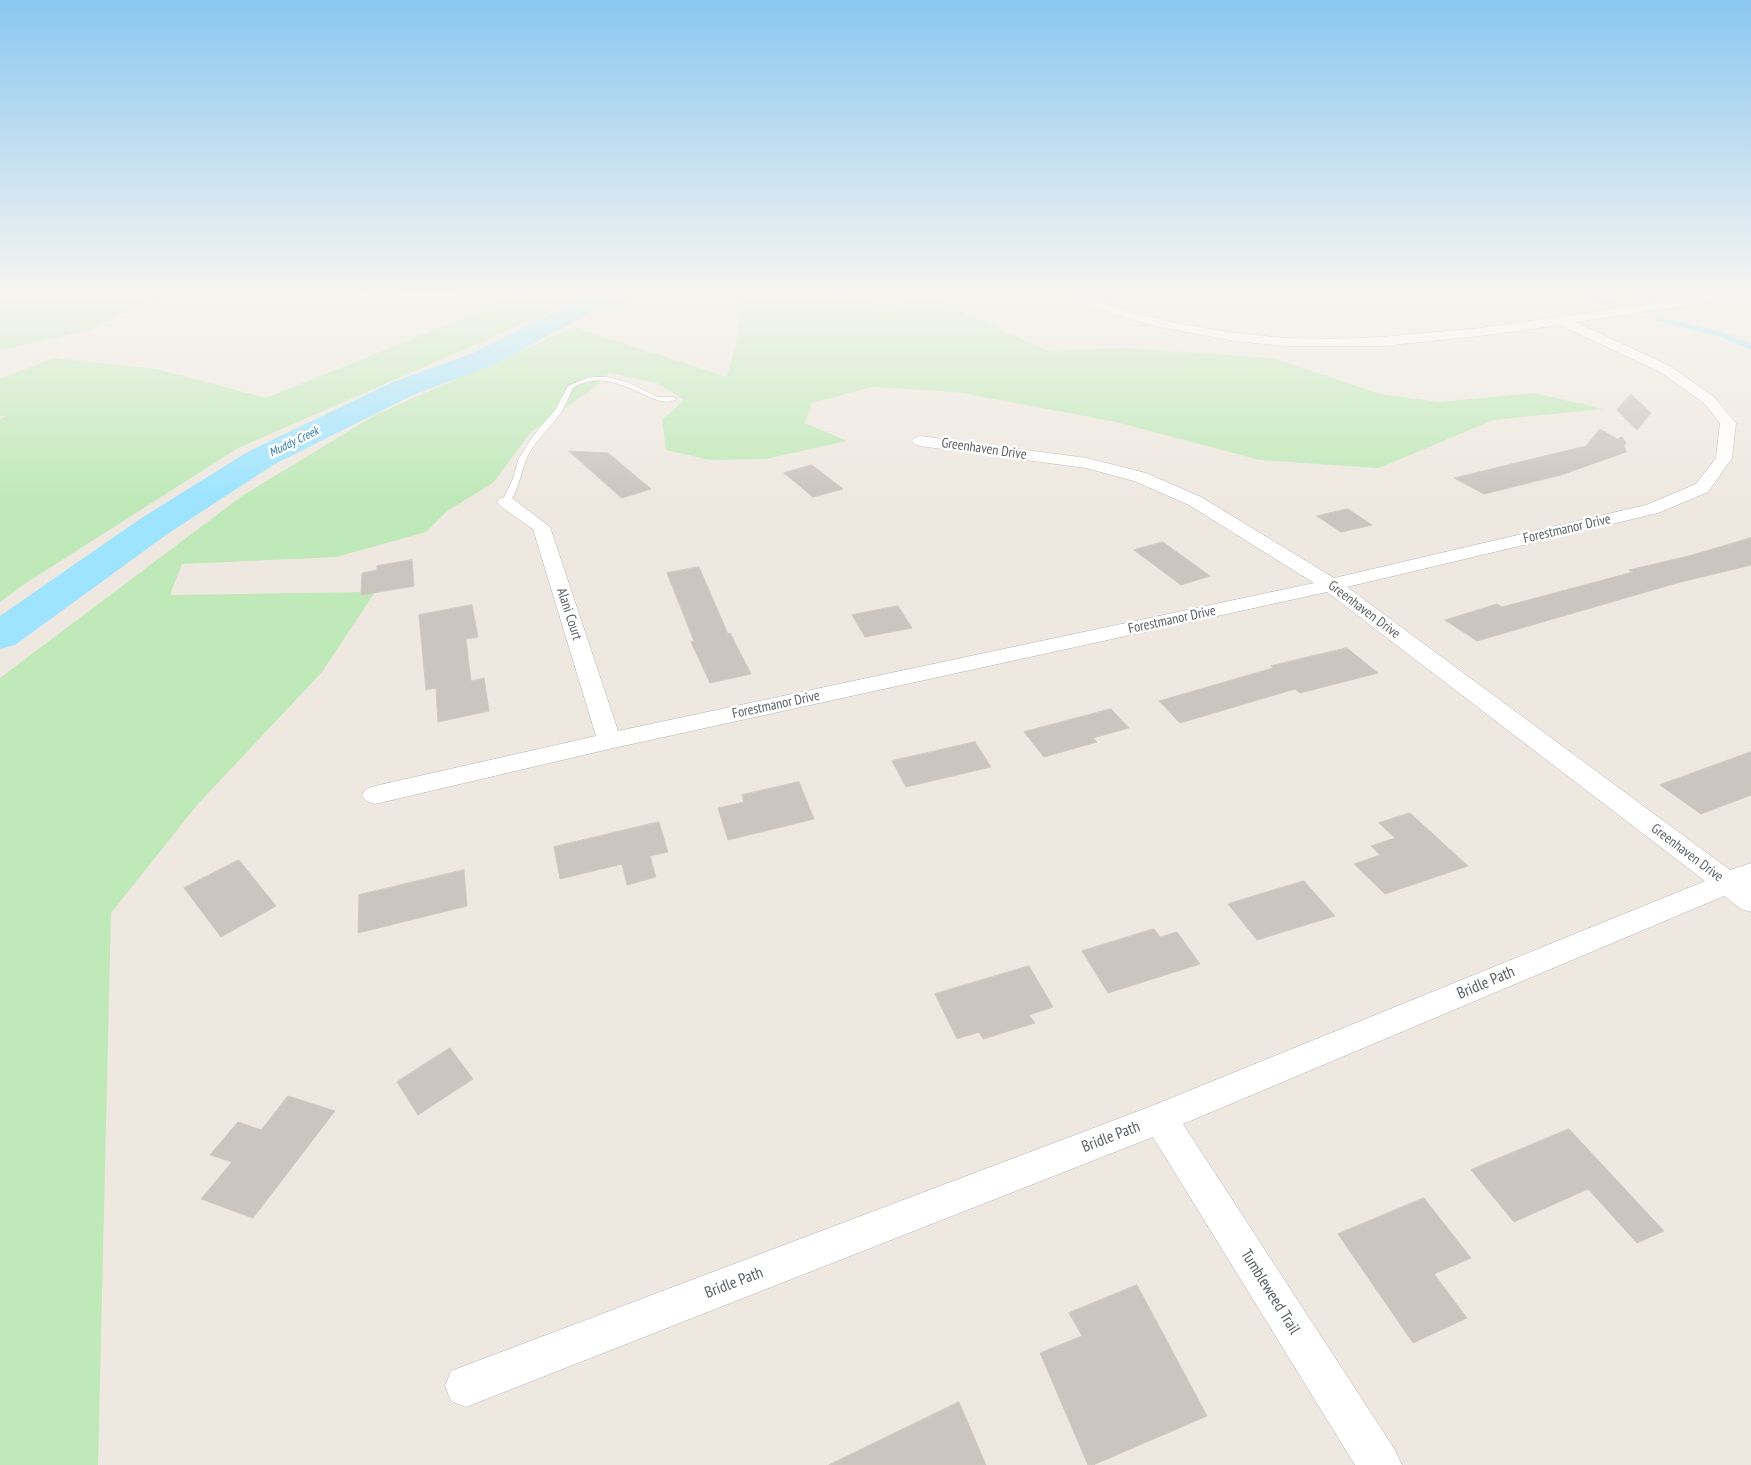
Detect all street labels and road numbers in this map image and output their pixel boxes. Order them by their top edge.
street label: Greenhaven Drive [940,435,1028,463]
street label: Forestmanor Drive [1522,511,1612,547]
street label: Greenhaven Drive [1325,577,1403,643]
street label: Alani Court [553,586,585,642]
street label: Forestmanor Drive [1127,603,1217,637]
street label: Forestmanor Drive [731,688,821,722]
street label: Greenhaven Drive [1648,820,1726,886]
street label: Bridle Path [1454,962,1518,1004]
street label: Bridle Path [1079,1117,1143,1157]
street label: Tumbleweed Trail [1236,1246,1304,1338]
street label: Bridle Path [702,1263,766,1303]

